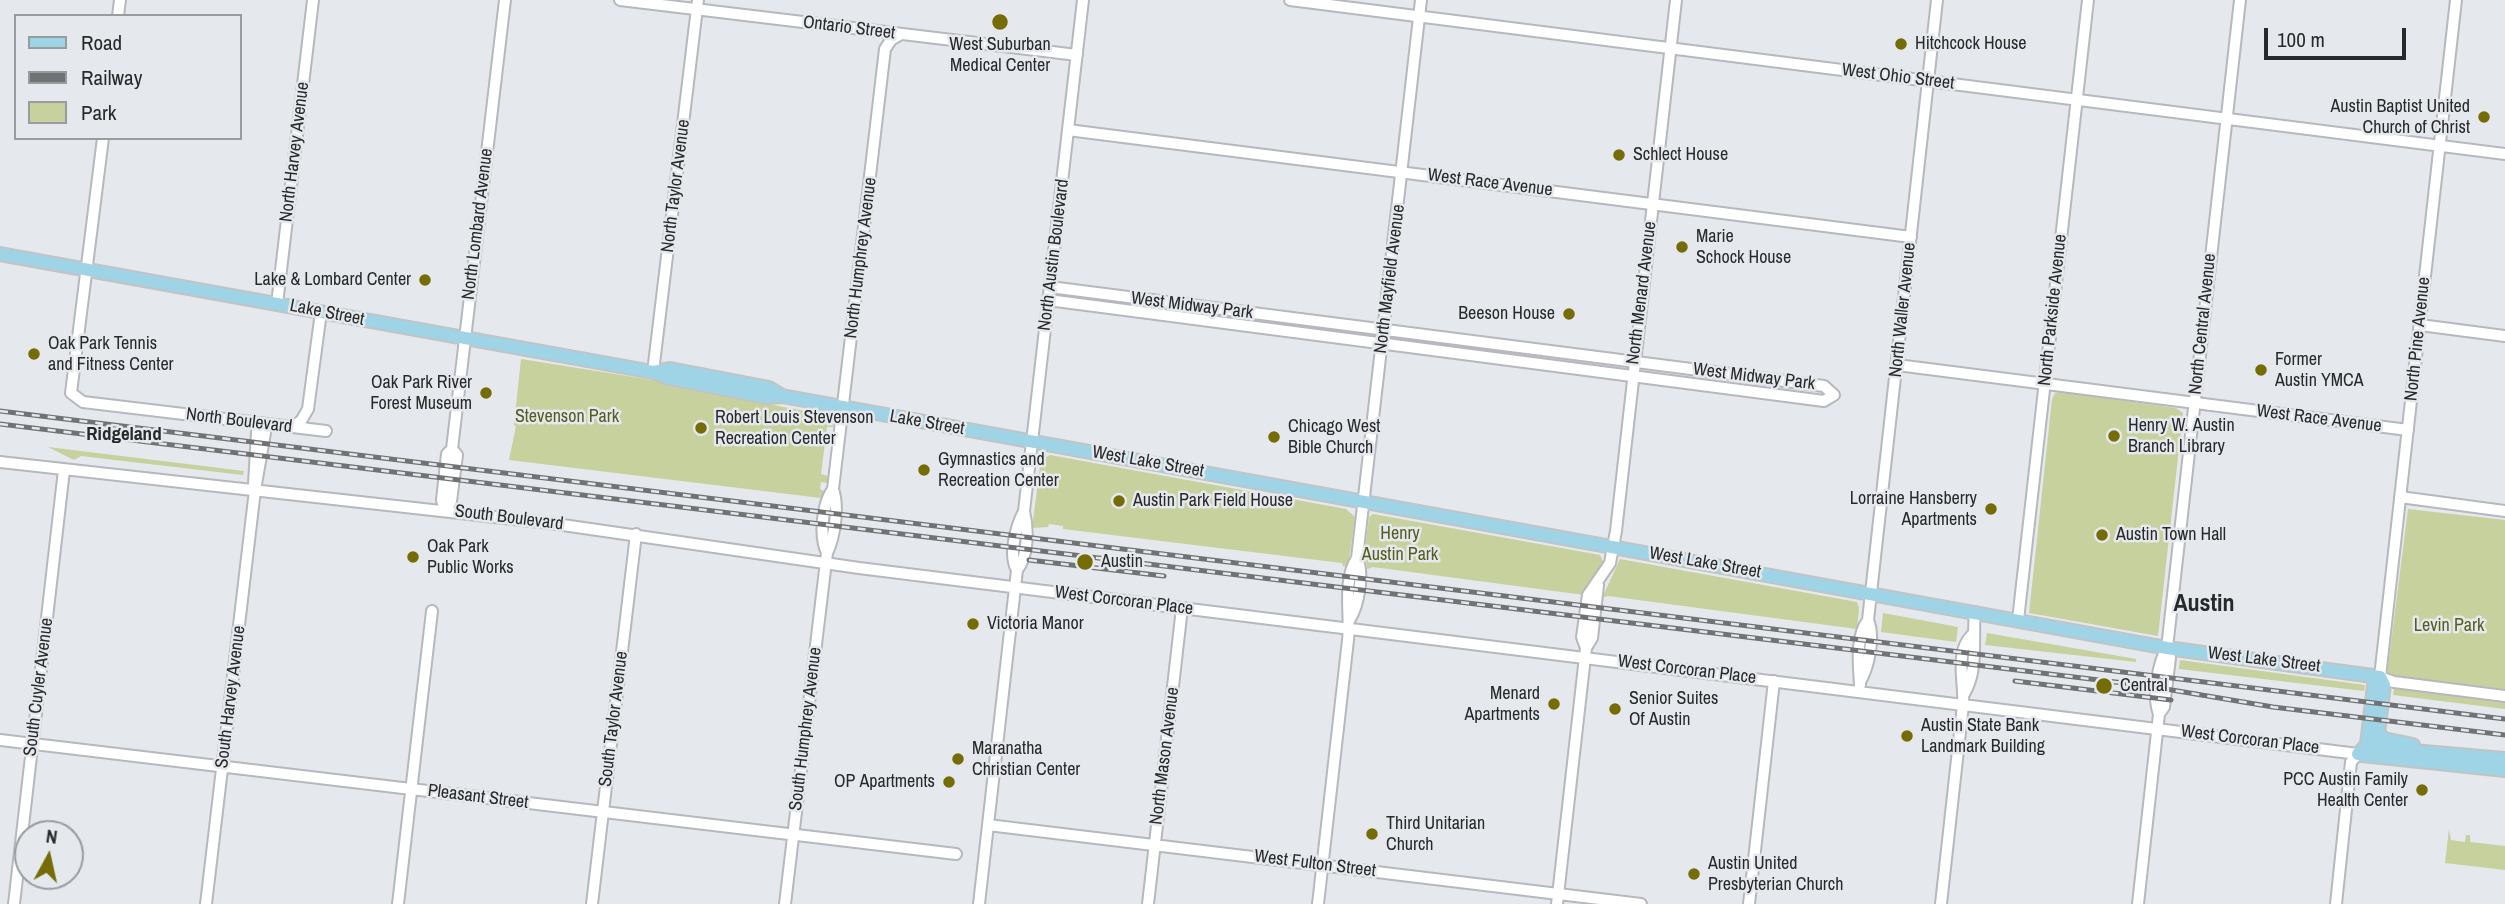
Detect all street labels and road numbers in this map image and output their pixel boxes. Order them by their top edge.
street label: Ontario Street [802,12,896,44]
street label: West Ohio Street [1841,59,1955,95]
street label: North Harvey Avenue [276,81,314,223]
street label: North Taylor Avenue [657,118,695,254]
street label: North Lombard Avenue [458,147,498,301]
street label: West Race Avenue [1426,165,1554,201]
street label: North Humphrey Avenue [840,176,882,340]
street label: North Austin Boulevard [1034,178,1074,332]
street label: North Mayfield Avenue [1370,203,1410,355]
street label: North Menard Avenue [1622,220,1662,366]
street label: North Parkside Avenue [2034,233,2072,387]
street label: North Waller Avenue [1885,242,1921,378]
street label: North Central Avenue [2185,252,2221,396]
street label: North Pine Avenue [2401,276,2435,402]
street label: West Midway Park [1130,288,1254,324]
street label: Lake Street [288,295,366,331]
street label: West Midway Park [1692,359,1816,395]
street label: West Race Avenue [2255,401,2383,437]
street label: North Boulevard [185,404,293,438]
street label: Lake Street [888,406,966,440]
street label: West Lake Street [1090,442,1206,482]
street label: South Boulevard [454,501,564,535]
street label: West Lake Street [1647,543,1763,583]
street label: West Corcoran Place [1054,582,1194,620]
street label: South Cuyler Avenue [20,617,58,757]
street label: South Harvey Avenue [212,625,250,769]
street label: West Lake Street [2207,642,2321,678]
street label: South Humphrey Avenue [785,646,827,812]
street label: South Taylor Avenue [595,650,633,788]
street label: West Corcoran Place [1617,651,1757,689]
street label: North Mason Avenue [1146,686,1184,826]
street label: West Corcoran Place [2180,721,2320,759]
street label: Pleasant Street [427,780,529,814]
street label: West Fulton Street [1253,846,1377,882]

